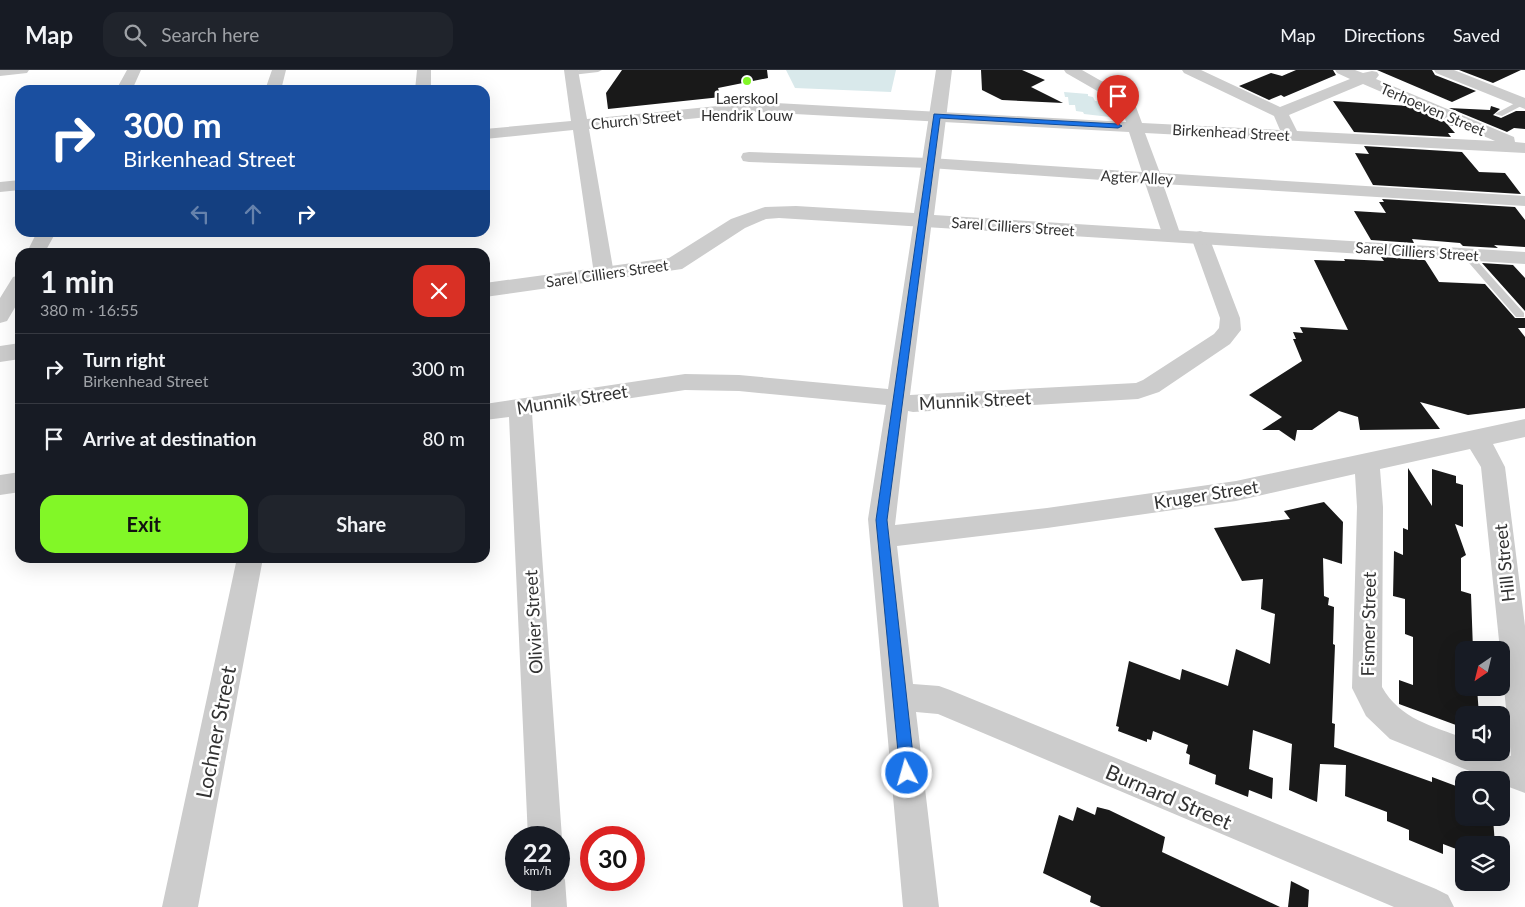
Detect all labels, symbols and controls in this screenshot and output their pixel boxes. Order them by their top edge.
search box [103,12,453,57]
text: Map [25,20,73,49]
icon: search [121,21,149,49]
text: Search here [161,23,259,46]
text: Map [1280,24,1316,46]
text: Directions [1344,24,1425,46]
text: Saved [1453,24,1500,46]
marker: Laerskool Hendrik Louw [741,75,753,87]
pin [1097,75,1139,126]
street label: Terhoeven Street [1378,79,1489,139]
icon: arrive [1104,82,1132,110]
place label: Laerskool Hendrik Louw [701,89,793,124]
text: 300 m [123,103,222,145]
icon: right [40,105,105,170]
street label: Church Street [590,105,683,133]
street label: Birkenhead Street [1172,120,1291,144]
text: Birkenhead Street [123,145,295,172]
street label: Agter Alley [1100,166,1174,188]
icon: left [186,200,214,228]
icon: ahead [239,200,267,228]
icon: right [292,200,320,228]
street label: Sarel Cilliers Street [951,213,1076,239]
street label: Sarel Cilliers Street [1355,238,1480,264]
street label: Sarel Cilliers Street [545,255,670,290]
text: 1 min [40,263,114,299]
button: close [413,265,465,317]
text: 380 m · 16:55 [40,300,139,319]
text: Turn right [83,348,165,371]
icon: right [40,355,68,383]
text: 300 m [411,357,465,380]
text: Birkenhead Street [83,371,208,390]
street label: Munnik Street [515,379,630,419]
street label: Munnik Street [918,386,1032,414]
icon: arrive [40,425,68,453]
text: Arrive at destination [83,427,256,450]
text: 80 m [422,427,465,450]
street label: Kruger Street [1152,475,1260,513]
button: Exit [40,495,248,553]
button: Share [258,495,465,553]
street label: Hill Street [1489,522,1519,603]
street label: Olivier Street [519,569,547,675]
street label: Fismer Street [1356,571,1380,677]
north arrow [1455,641,1510,696]
map controls [1455,641,1510,891]
street label: Lochner Street [190,663,240,800]
button: sound [1455,706,1510,761]
position arrow [880,746,932,798]
street label: Burnard Street [1102,758,1236,834]
button: search [1455,771,1510,826]
speed limit sign: 30 [580,826,645,891]
button: layers [1455,836,1510,891]
text: 22 [523,837,552,867]
text: km/h [523,863,552,878]

